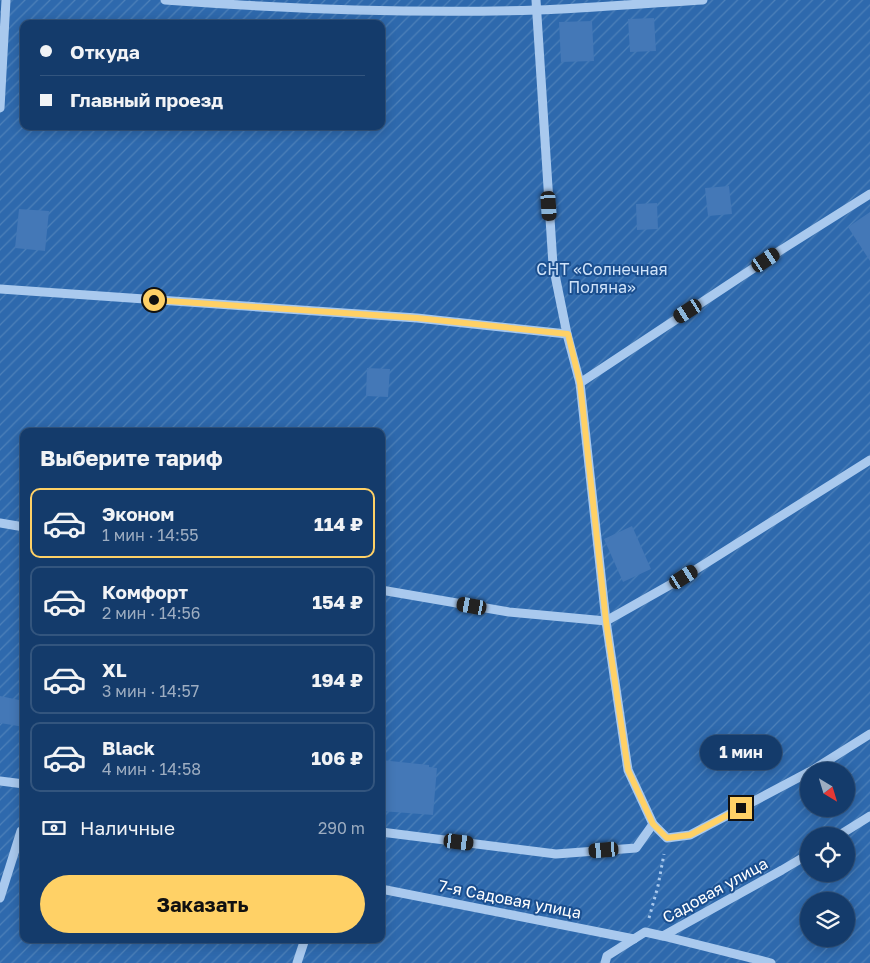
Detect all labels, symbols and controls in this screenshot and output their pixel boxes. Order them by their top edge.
text: Откуда [70,40,140,63]
text: Главный проезд [70,88,223,111]
car [540,191,557,221]
car [749,245,782,275]
park label: СНТ «Солнечная Поляна» [536,259,668,297]
route start [143,289,165,311]
car [671,297,704,325]
text: Выберите тариф [40,444,223,471]
icon: car [42,501,87,546]
text: Эконом [102,502,174,525]
text: 114 ₽ [314,512,363,535]
text: 1 мин · 14:55 [102,525,198,545]
car [667,563,700,591]
icon: car [42,579,87,624]
text: Комфорт [102,580,188,603]
text: 154 ₽ [312,590,363,613]
car [455,596,488,616]
text: 2 мин · 14:56 [102,603,200,623]
icon: car [42,657,87,702]
text: XL [102,658,127,681]
text: 194 ₽ [312,668,363,691]
text: 3 мин · 14:57 [102,681,199,701]
icon: car [42,735,87,780]
text: Black [102,736,155,759]
callout: 1 мин [700,736,782,770]
text: 1 мин [719,742,763,762]
text: 106 ₽ [311,746,363,769]
text: 4 мин · 14:58 [102,759,201,779]
north arrow [800,762,855,818]
map controls [800,762,855,947]
route end [730,797,752,819]
icon: cash [40,814,68,842]
text: Наличные [80,816,175,839]
text: 290 m [318,818,365,838]
button: locate [800,827,855,882]
car [443,833,474,851]
car [588,841,619,859]
street label: Садовая улица [659,853,771,927]
button: Заказать [40,875,365,933]
street label: 7-я Садовая улица [437,875,583,923]
button: layers [800,892,855,947]

